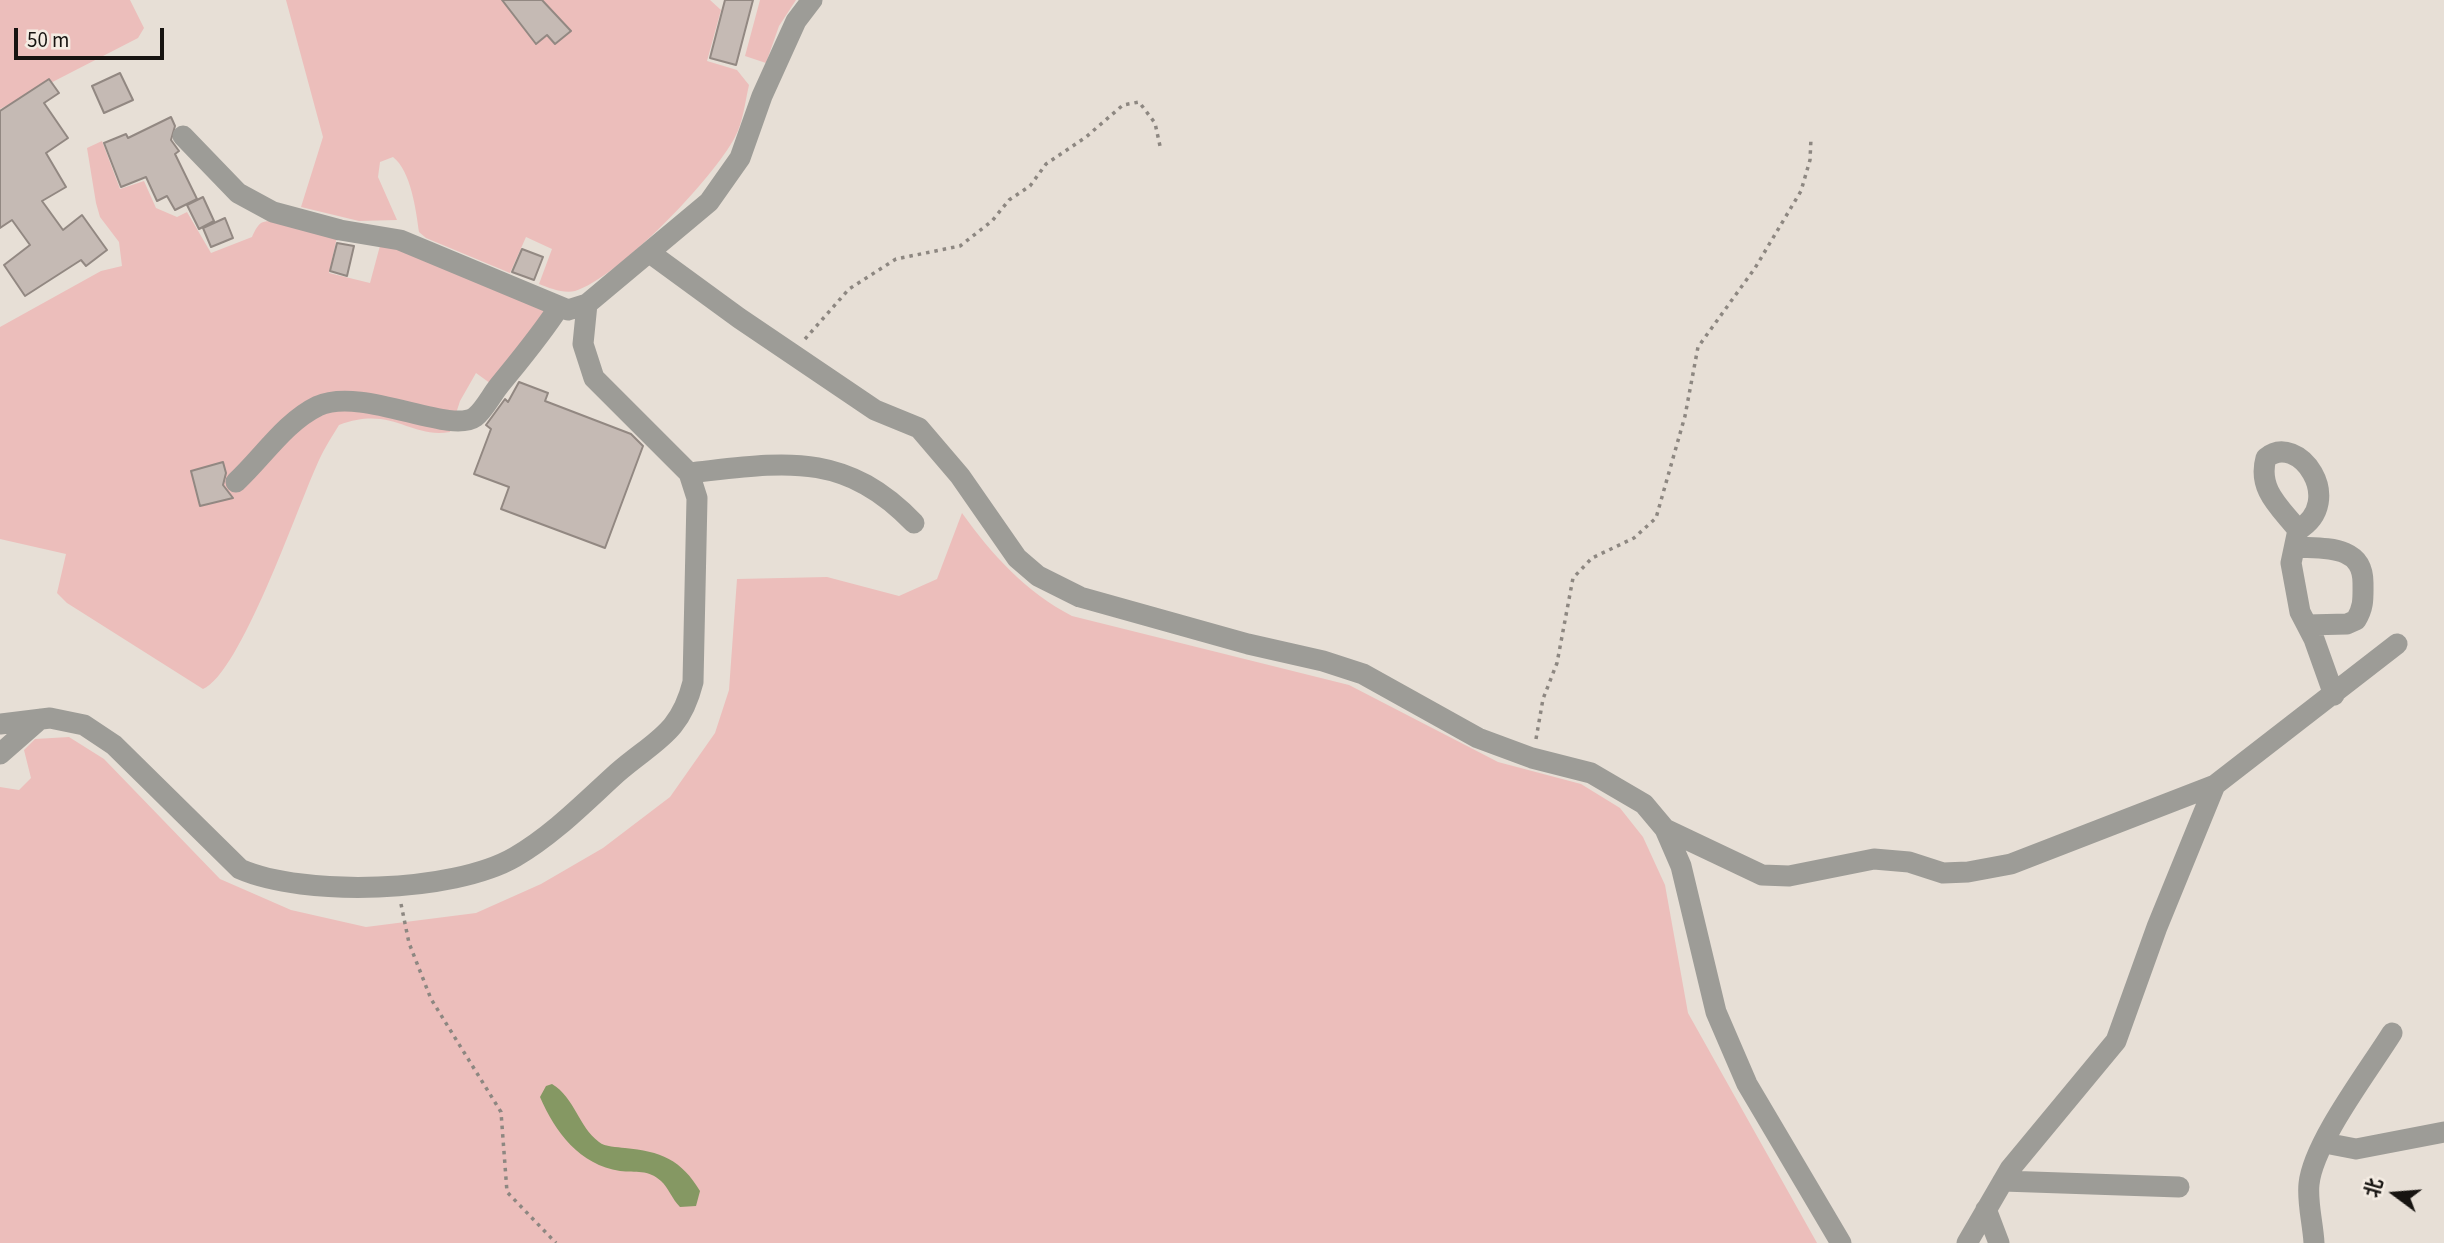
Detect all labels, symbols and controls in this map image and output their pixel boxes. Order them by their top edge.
scale bar [18,14,168,58]
text: 50 m [27,25,69,55]
north arrow [2360,1159,2430,1229]
text: 北 [2359,1175,2390,1201]

